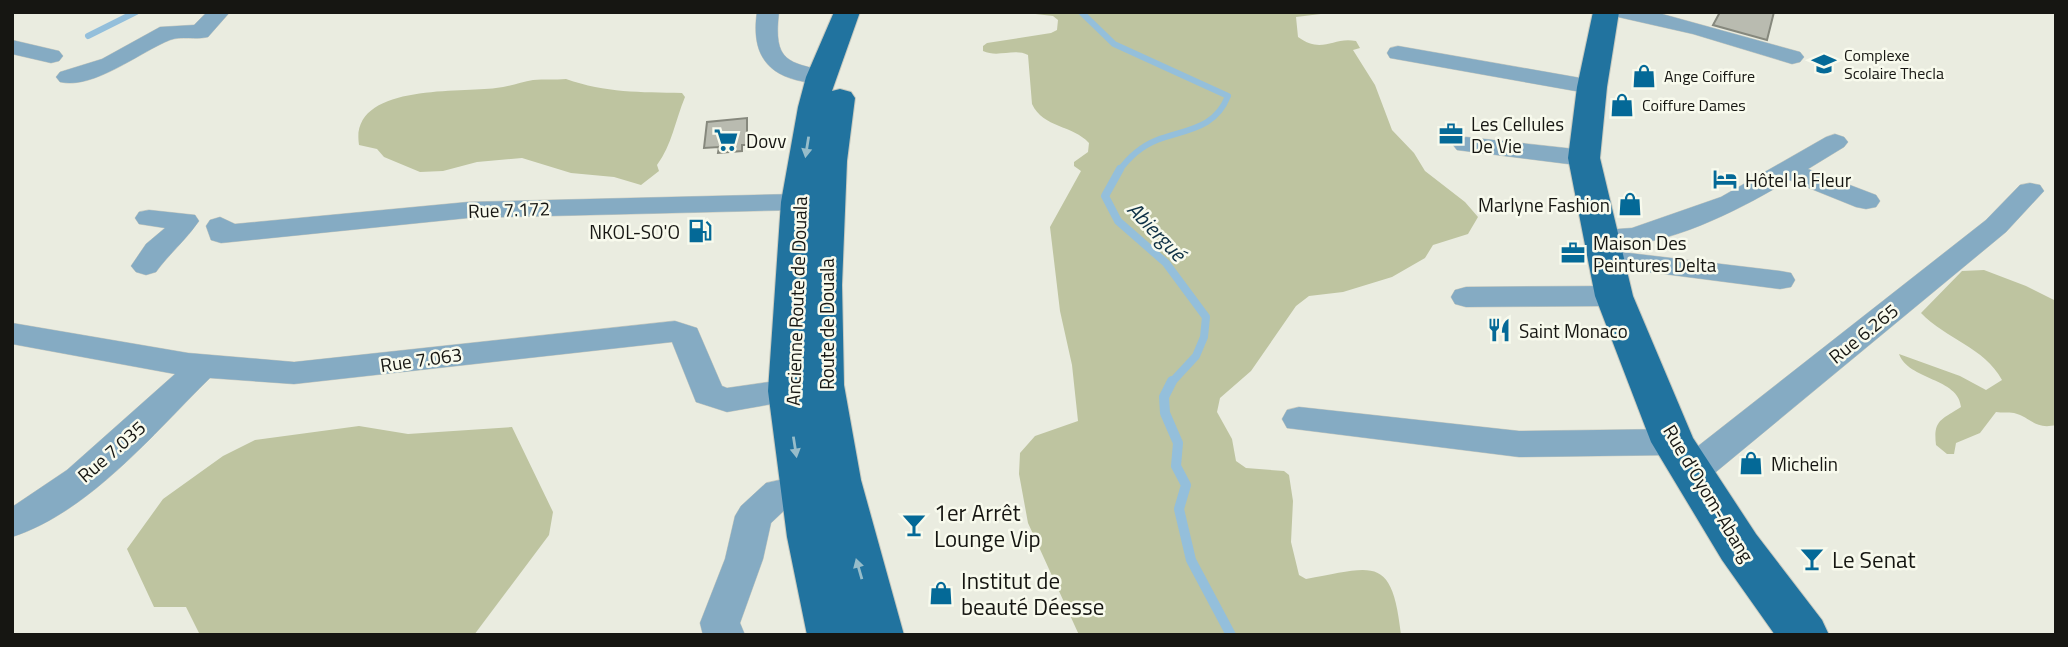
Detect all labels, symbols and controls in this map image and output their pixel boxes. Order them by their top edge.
place label: Complexe Scolaire Thecla [1844,43,1944,85]
school or university icon: Complexe Scolaire Thecla [1810,50,1838,78]
shop icon: Ange Coiffure [1630,62,1658,90]
place label: Ange Coiffure [1664,64,1755,88]
shop icon: Coiffure Dames [1608,91,1636,119]
place label: Coiffure Dames [1642,93,1746,117]
place label: Les Cellules De Vie [1471,109,1564,160]
office icon: Les Cellules De Vie [1437,120,1465,148]
supermarket icon: Dovv [712,126,740,154]
place label: Dovv [746,126,786,155]
one-way arrow [801,136,812,158]
hotel icon: Hôtel la Fleur [1711,165,1739,193]
place label: Hôtel la Fleur [1745,165,1852,194]
place label: Marlyne Fashion [1478,190,1610,219]
shop icon: Marlyne Fashion [1616,190,1644,218]
street label: Rue 7.172 [467,193,551,225]
water label: Abiergué [1120,194,1195,270]
street label: Ancienne Route de Douala [778,195,814,406]
place label: NKOL-SO'O [589,217,680,246]
fuel station icon: NKOL-SO'O [686,217,714,245]
place label: Maison Des Peintures Delta [1593,228,1717,279]
office icon: Maison Des Peintures Delta [1559,239,1587,267]
street label: Route de Douala [812,258,841,390]
street label: Rue 6.265 [1822,296,1904,370]
restaurant icon: Saint Monaco [1485,316,1513,344]
place label: Saint Monaco [1519,316,1628,345]
street label: Rue 7.063 [378,339,464,379]
street label: Rue 7.035 [70,413,152,489]
street label: Rue d'Oyom-Abang [1656,419,1762,567]
one-way arrow [790,436,801,458]
shop icon: Michelin [1737,449,1765,477]
place label: Michelin [1771,449,1838,478]
place label: 1er Arrêt Lounge Vip [934,495,1041,556]
bar icon: 1er Arrêt Lounge Vip [900,511,928,539]
place label: Le Senat [1832,542,1916,577]
bar icon: Le Senat [1798,545,1826,573]
one-way arrow [854,558,864,579]
place label: Institut de beauté Déesse [961,563,1104,624]
shop icon: Institut de beauté Déesse [927,579,955,607]

